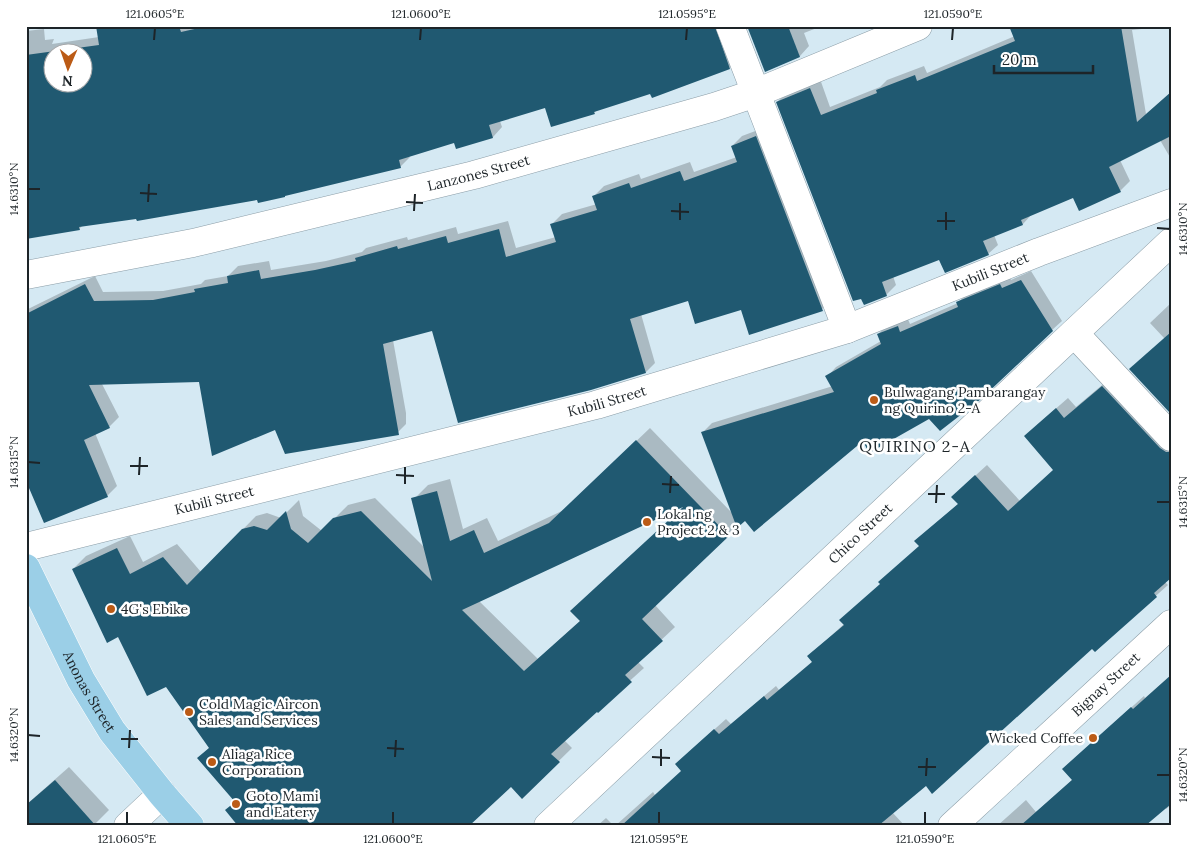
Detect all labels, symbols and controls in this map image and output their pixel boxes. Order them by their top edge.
text: 121.0605°E [126,6,184,21]
text: 121.0600°E [391,6,451,21]
text: 121.0595°E [658,6,716,21]
text: 121.0590°E [924,6,982,21]
north arrow [42,42,92,92]
scale bar [994,42,1093,74]
text: 20 m [1002,50,1037,69]
text: N [62,72,73,90]
street label: Lanzones Street [425,150,532,195]
text: 14.6310°N [6,162,21,216]
text: 14.6310°N [1175,202,1190,256]
street label: Kubili Street [949,248,1032,295]
street label: Kubili Street [566,381,649,421]
place label: Bulwagang Pambarangay ng Quirino 2-A [884,383,1046,417]
marker: Bulwagang Pambarangay ng Quirino 2-A [868,394,880,406]
text: 14.6315°N [6,436,21,488]
district label: QUIRINO 2-A [859,436,971,456]
text: 14.6315°N [1175,476,1190,528]
street label: Kubili Street [173,481,256,519]
street label: Chico Street [825,499,896,568]
place label: Lokal ng Project 2 & 3 [657,505,740,539]
marker: Lokal ng Project 2 & 3 [641,516,653,528]
place label: 4G's Ebike [121,600,189,618]
marker: 4G's Ebike [105,603,117,615]
street label: Anonas Street [59,647,120,736]
street label: Bignay Street [1068,648,1144,720]
place label: Cold Magic Aircon Sales and Services [199,695,319,729]
marker: Cold Magic Aircon Sales and Services [183,706,195,718]
text: 14.6320°N [6,707,21,763]
place label: Wicked Coffee [988,729,1083,747]
marker: Wicked Coffee [1087,732,1099,744]
place label: Aliaga Rice Corporation [221,745,302,779]
text: 14.6320°N [1175,747,1190,803]
marker: Aliaga Rice Corporation [206,756,218,768]
place label: Goto Mami and Eatery [246,787,319,821]
marker: Goto Mami and Eatery [230,798,242,810]
text: 121.0605°E [98,831,156,846]
text: 121.0600°E [363,831,423,846]
text: 121.0595°E [630,831,688,846]
text: 121.0590°E [896,831,954,846]

